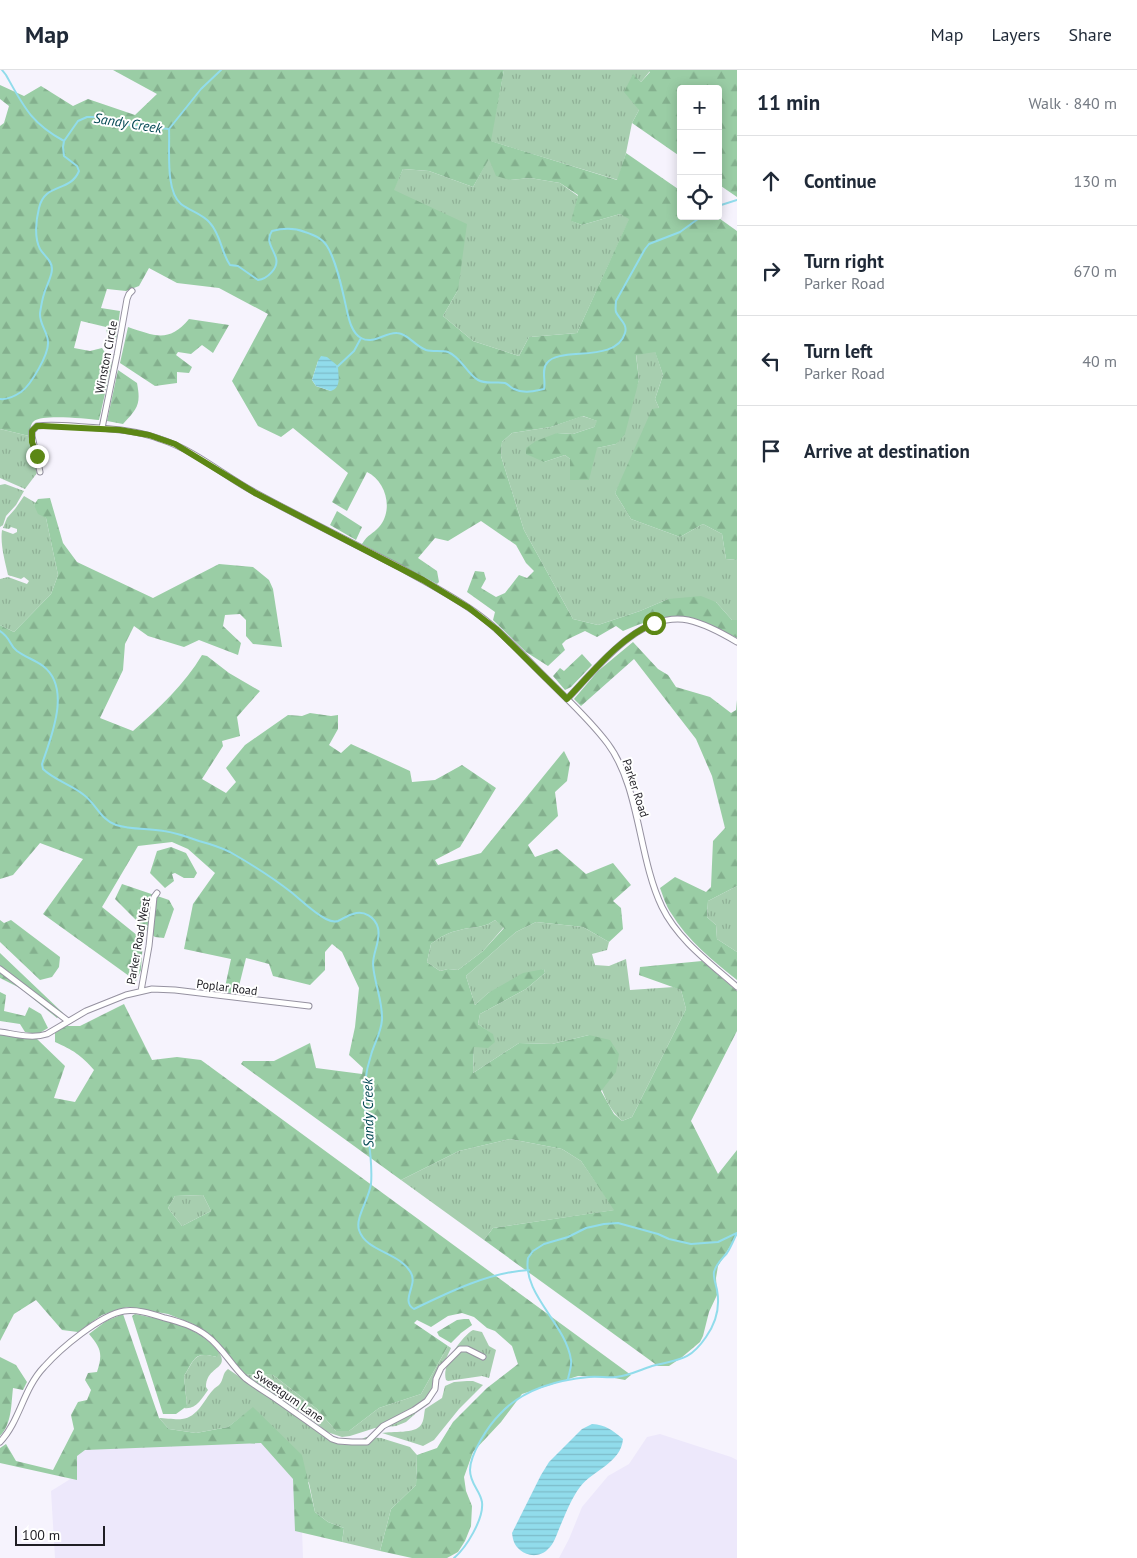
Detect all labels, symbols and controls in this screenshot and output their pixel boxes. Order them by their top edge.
text: Map [25,19,69,50]
text: Map [931,23,963,46]
text: Layers [991,23,1040,46]
text: Share [1068,23,1112,46]
map controls [677,85,722,220]
button: + [677,85,722,130]
text: 11 min [757,89,820,116]
text: Walk · 840 m [1028,93,1117,113]
water label: Sandy Creek [93,109,164,137]
button: − [677,130,722,175]
icon: ahead [757,167,785,195]
text: Continue [804,169,876,193]
text: 130 m [1074,171,1117,191]
button: locate [677,175,722,220]
text: Turn right [804,249,884,273]
icon: right [757,257,785,285]
text: 670 m [1074,261,1117,281]
text: Parker Road [804,273,885,293]
street label: Winston Circle [92,319,120,395]
text: Turn left [804,339,873,363]
icon: left [757,347,785,375]
text: 40 m [1082,351,1117,371]
text: Parker Road [804,363,885,383]
icon: arrive [757,437,785,465]
text: Arrive at destination [804,439,970,463]
route end [26,445,49,468]
route start [643,612,666,635]
street label: Parker Road [619,757,653,819]
street label: Parker Road West [123,896,153,986]
street label: Poplar Road [196,976,258,998]
water label: Sandy Creek [358,1078,378,1148]
street label: Sweetgum Lane [251,1366,327,1426]
scale bar [15,1523,105,1546]
text: 100 m [22,1526,60,1544]

